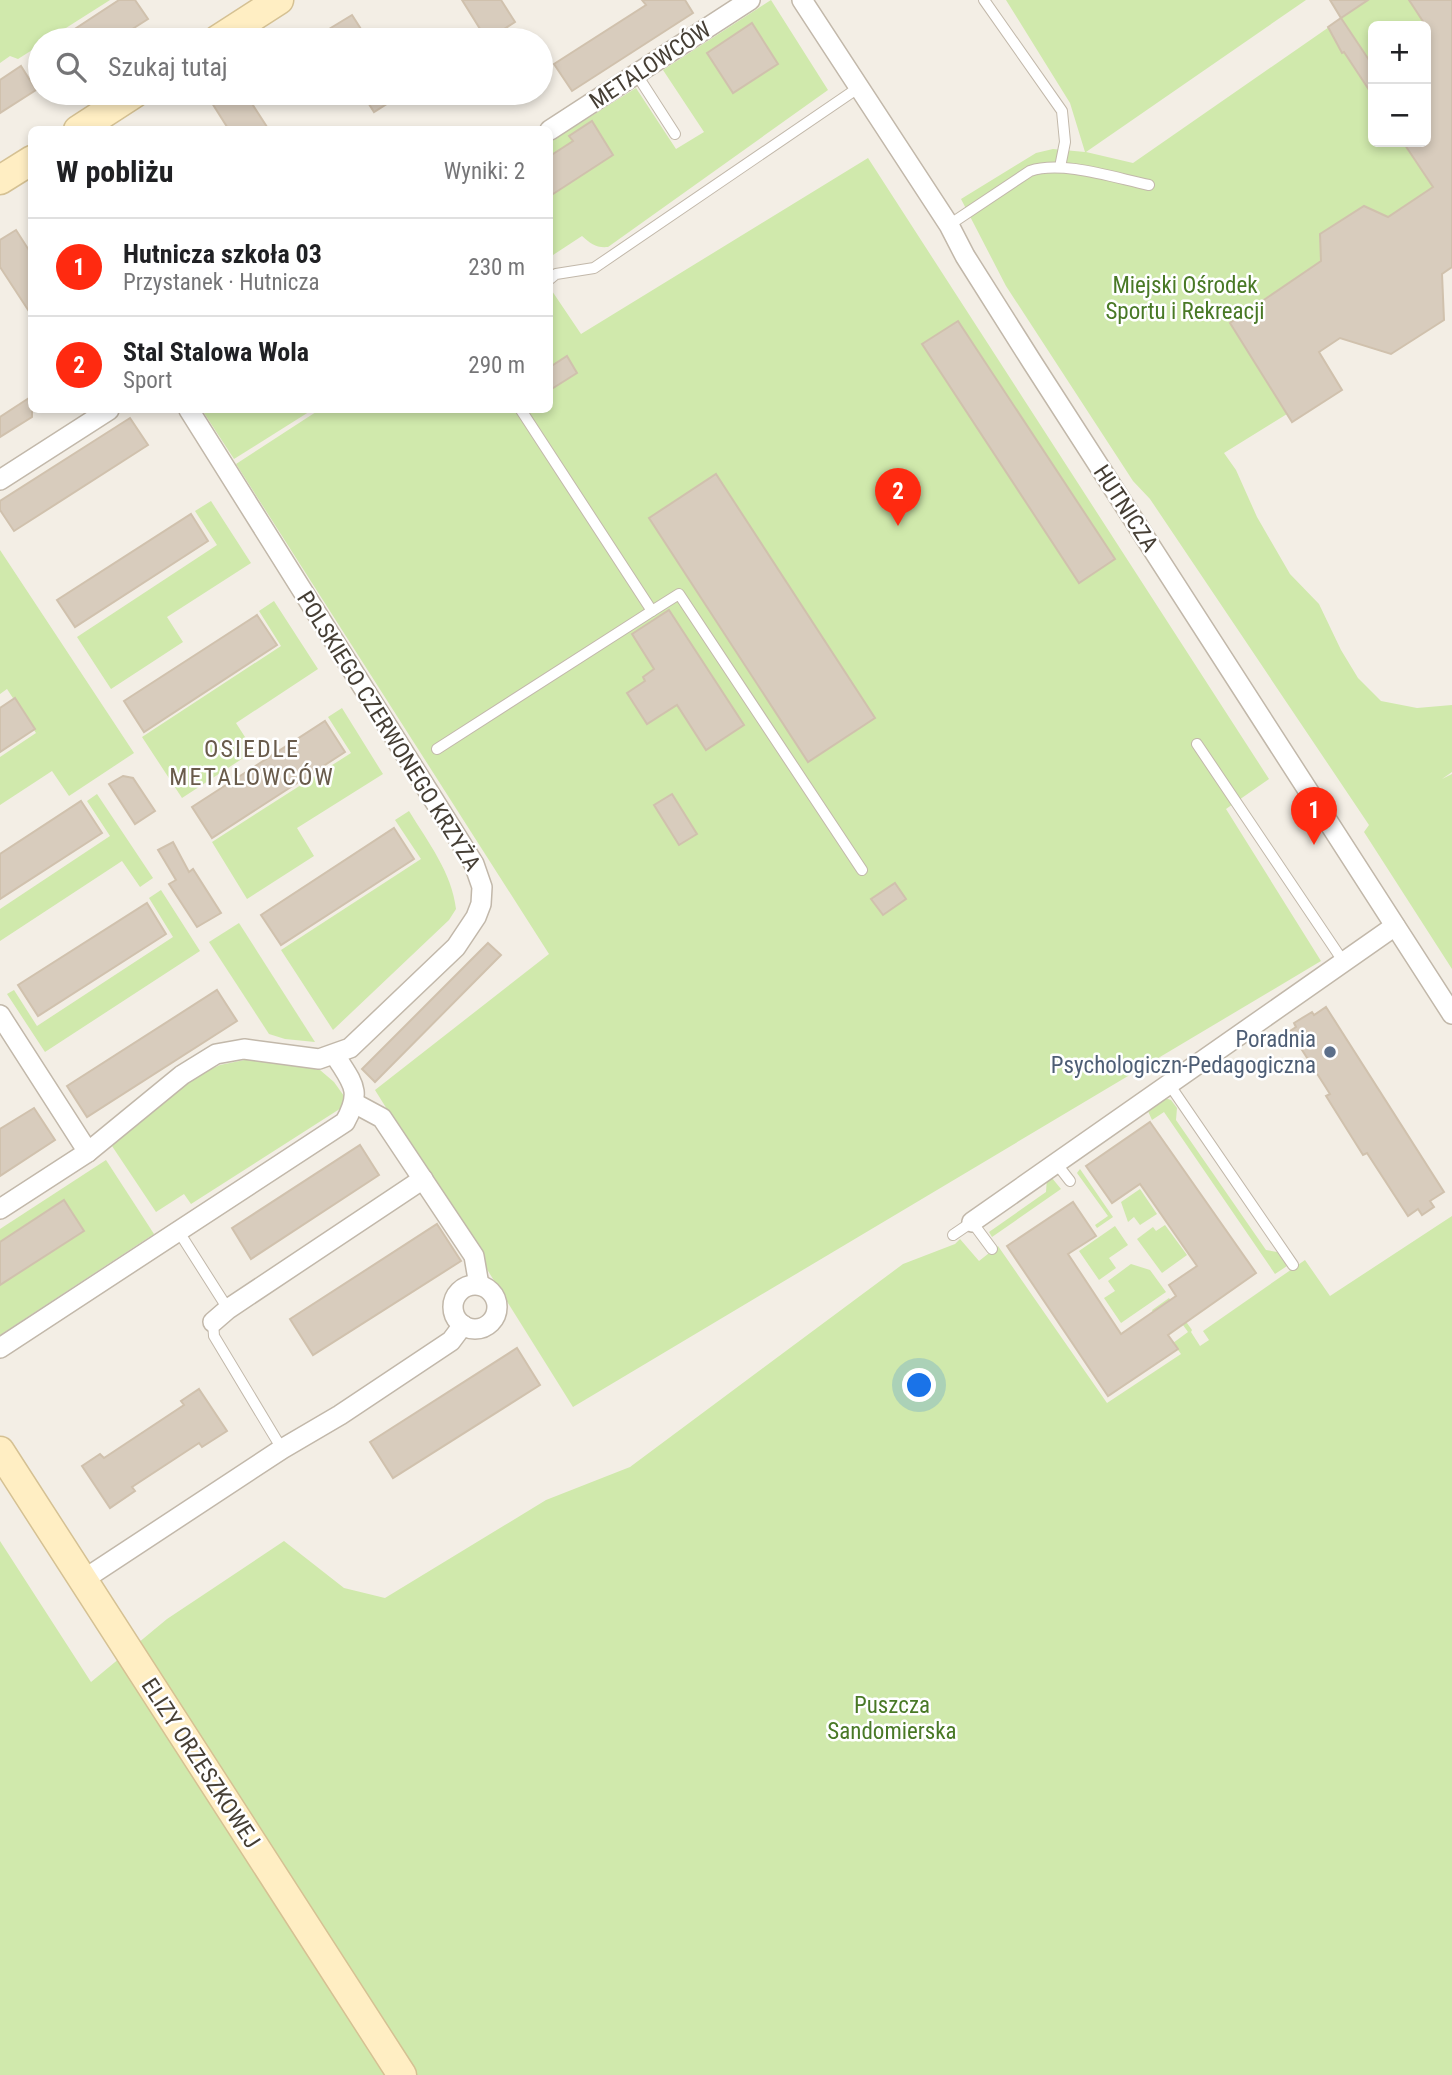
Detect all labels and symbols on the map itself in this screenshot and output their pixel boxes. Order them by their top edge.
street label: METALOWCÓW [584,15,716,115]
park label: Miejski Ośrodek Sportu i Rekreacji [1105,272,1265,325]
street label: HUTNICZA [1088,460,1163,557]
pin: 2 [875,468,921,526]
street label: POLSKIEGO CZERWONEGO KRZYŻA [291,586,486,876]
district label: OSIEDLE METALOWCÓW [169,735,335,791]
pin: 1 [1291,787,1337,845]
place label: Poradnia Psychologiczn-Pedagogiczna [1051,1026,1316,1079]
marker: Poradnia Psychologiczn-Pedagogiczna [1322,1044,1338,1060]
your location [902,1368,936,1402]
street label: ELIZY ORZESZKOWEJ [136,1673,266,1853]
park label: Puszcza Sandomierska [827,1692,957,1745]

